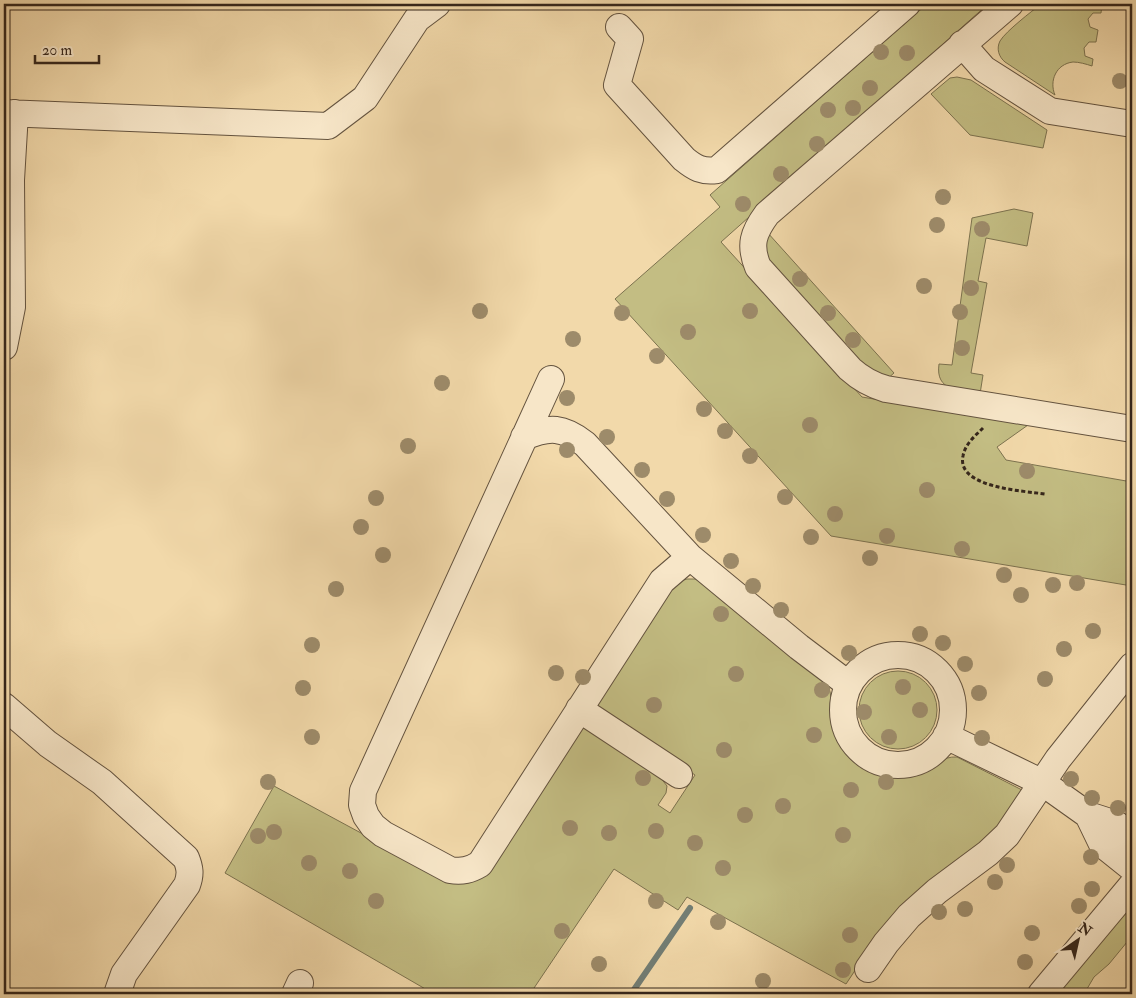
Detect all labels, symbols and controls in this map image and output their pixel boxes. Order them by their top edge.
scale bar [35,32,99,64]
text: 20 m [42,41,72,60]
north arrow [1054,916,1104,966]
text: N [1074,919,1095,940]

